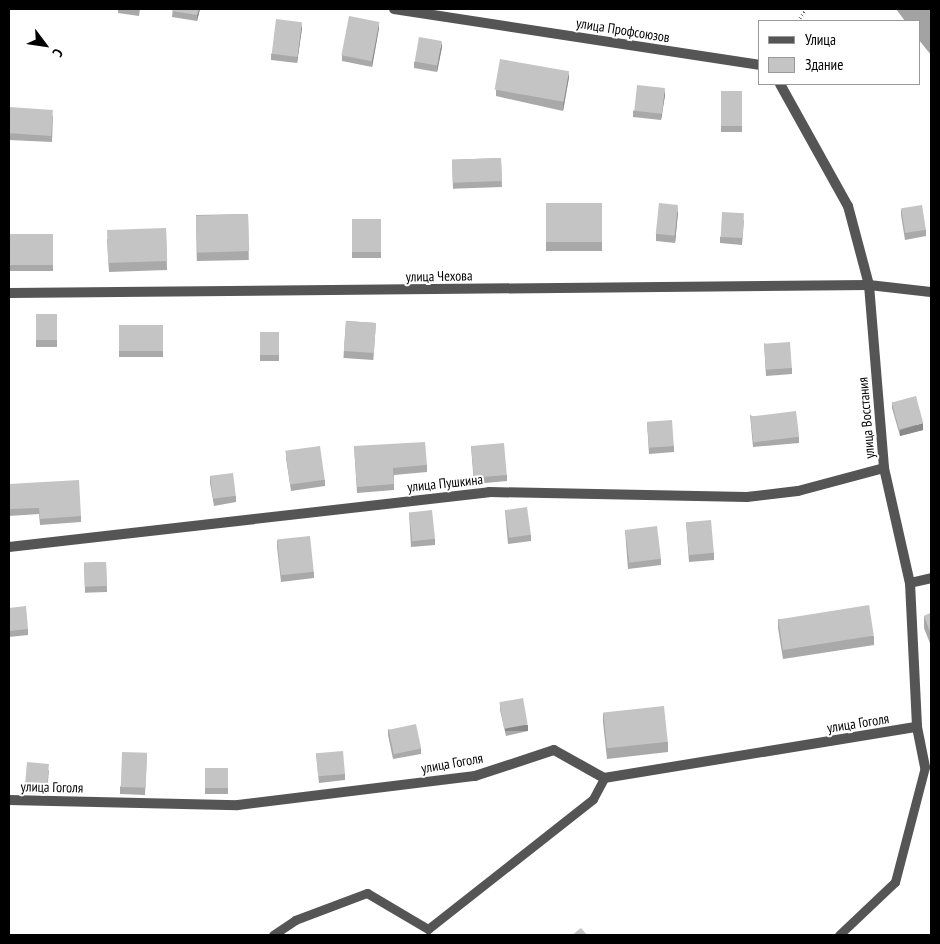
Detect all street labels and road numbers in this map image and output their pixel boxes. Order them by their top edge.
street label: улица Профсоюзов [575,14,671,46]
street label: улица Чехова [405,267,473,285]
street label: улица Восстания [854,377,878,459]
street label: улица Пушкина [406,471,484,495]
street label: улица Гоголя [826,710,890,736]
street label: улица Гоголя [420,749,484,777]
street label: улица Гоголя [21,778,83,796]

